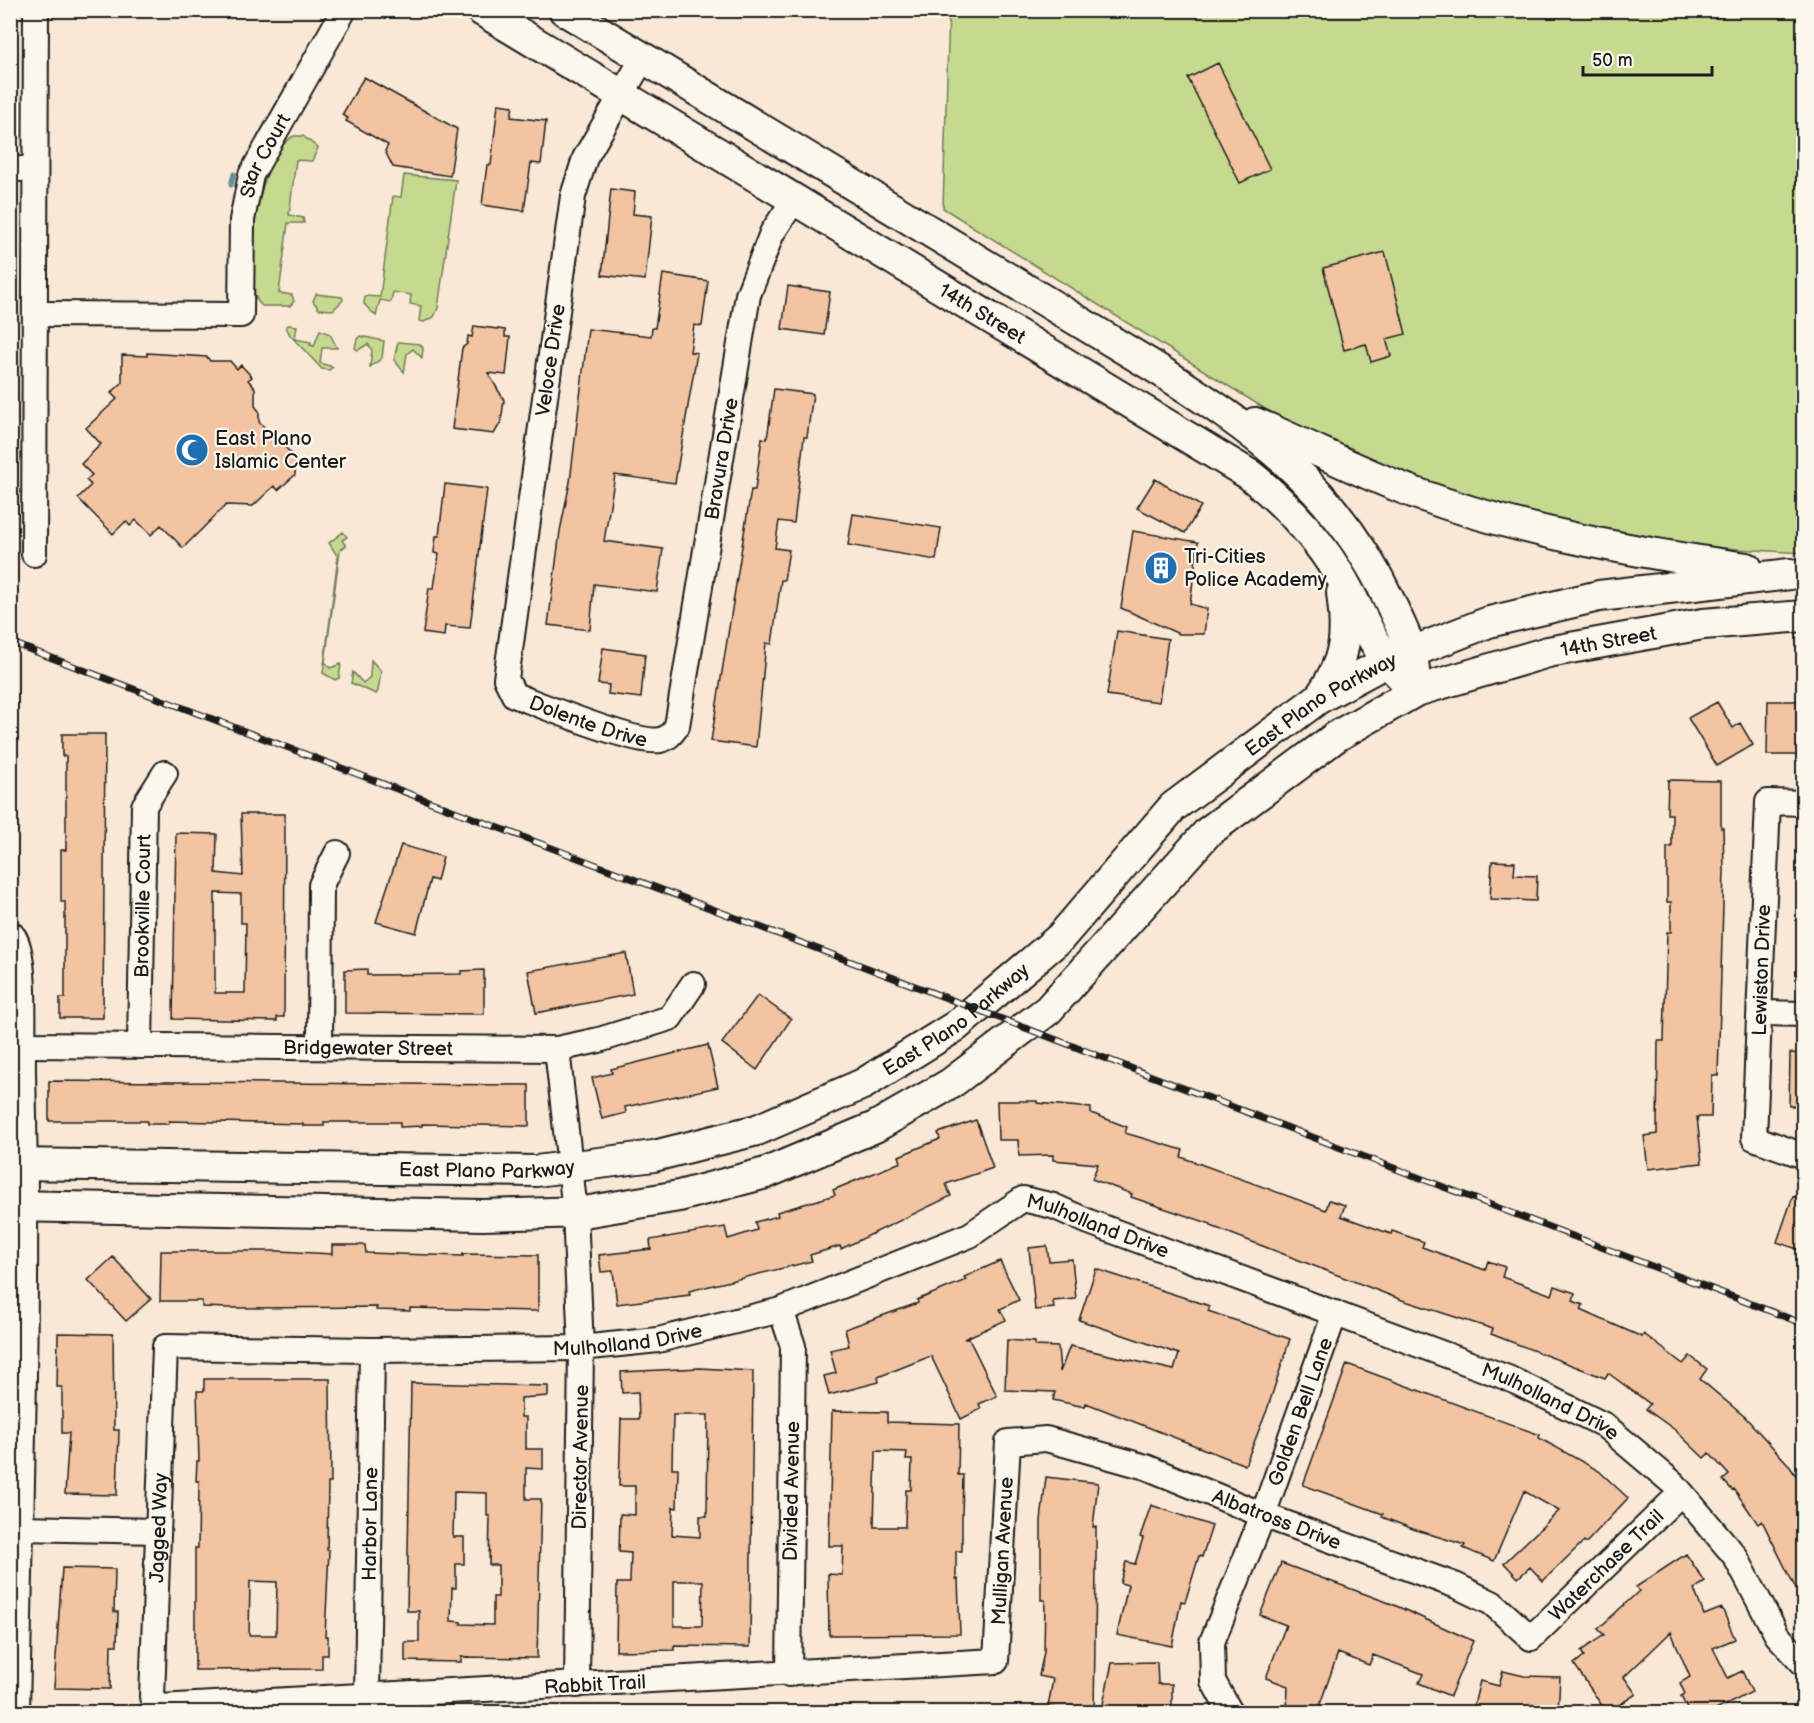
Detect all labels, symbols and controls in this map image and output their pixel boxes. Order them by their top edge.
scale bar [1583,39,1712,77]
text: 50 m [1592,50,1633,71]
street label: Star Court [236,110,296,200]
street label: 14th Street [934,279,1030,349]
street label: Veloce Drive [531,302,571,418]
street label: Bravura Drive [700,396,744,522]
place label: East Plano Islamic Center [215,427,347,474]
mosque icon: East Plano Islamic Center [174,432,210,468]
place label: Tri-Cities Police Academy [1184,545,1327,592]
building icon: Tri-Cities Police Academy [1143,550,1179,586]
street label: 14th Street [1559,622,1658,663]
street label: East Plano Parkway [1240,648,1400,762]
street label: Dolente Drive [526,691,649,753]
street label: Brookville Court [130,834,157,978]
street label: Lewiston Drive [1748,904,1776,1036]
street label: East Plano Parkway [879,958,1034,1082]
street label: Bridgewater Street [283,1036,453,1061]
street label: East Plano Parkway [399,1155,576,1184]
street label: Mulholland Drive [1024,1189,1172,1264]
street label: Mulholland Drive [553,1319,705,1361]
street label: Golden Bell Lane [1263,1334,1338,1489]
street label: Mulholland Drive [1478,1358,1624,1446]
street label: Director Avenue [568,1384,594,1530]
street label: Divided Avenue [779,1421,805,1561]
street label: Harbor Lane [358,1467,383,1581]
street label: Jagged Way [145,1472,173,1583]
street label: Mulligan Avenue [987,1476,1019,1626]
street label: Albatross Drive [1209,1484,1344,1556]
street label: Waterchase Trail [1544,1505,1669,1627]
street label: Rabbit Trail [544,1670,647,1700]

